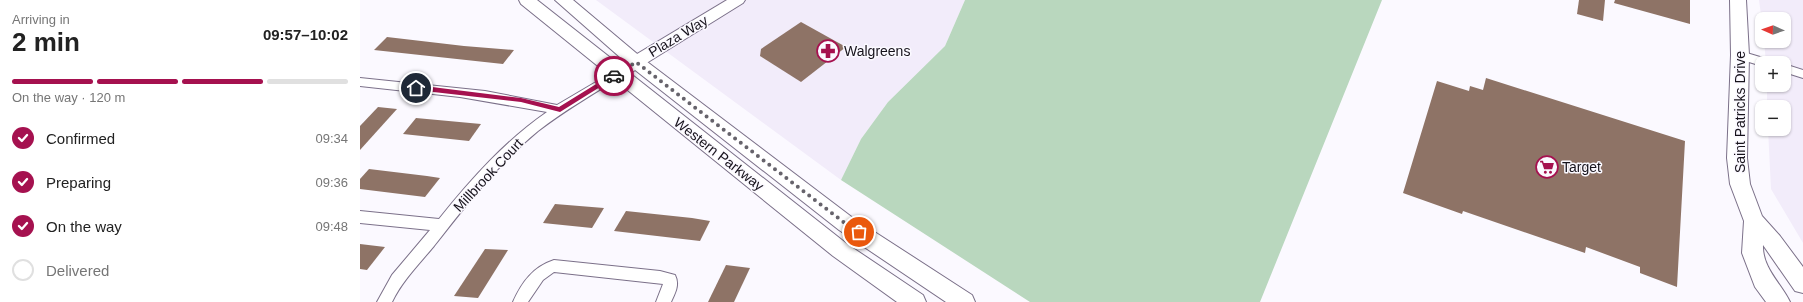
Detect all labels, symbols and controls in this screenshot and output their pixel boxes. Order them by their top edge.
text: Arriving in [12,12,70,27]
street label: Plaza Way [645,12,711,60]
north arrow [1755,12,1791,48]
map controls [1755,12,1791,136]
text: 09:57–10:02 [263,26,348,43]
text: 2 min [12,27,80,57]
pharmacy icon: Walgreens [815,38,841,64]
place label: Walgreens [844,43,910,59]
street label: Saint Patricks Drive [1732,51,1748,173]
courier [594,56,634,96]
button: + [1755,56,1791,92]
icon: car [603,65,625,87]
pin [399,71,433,105]
icon: home [405,77,427,99]
text: On the way · 120 m [12,90,125,105]
button: − [1755,100,1791,136]
street label: Western Parkway [671,114,767,194]
icon: check [12,127,34,149]
text: Confirmed [46,130,115,147]
text: 09:34 [315,131,348,146]
street label: Millbrook Court [450,135,526,215]
supermarket icon: Target [1534,154,1560,180]
place label: Target [1562,159,1601,175]
icon: check [12,171,34,193]
text: Preparing [46,174,111,191]
text: 09:36 [315,175,348,190]
icon: check [12,215,34,237]
pin [842,215,876,249]
text: On the way [46,218,122,235]
text: 09:48 [315,219,348,234]
icon: bag [848,221,870,243]
text: Delivered [46,262,109,279]

